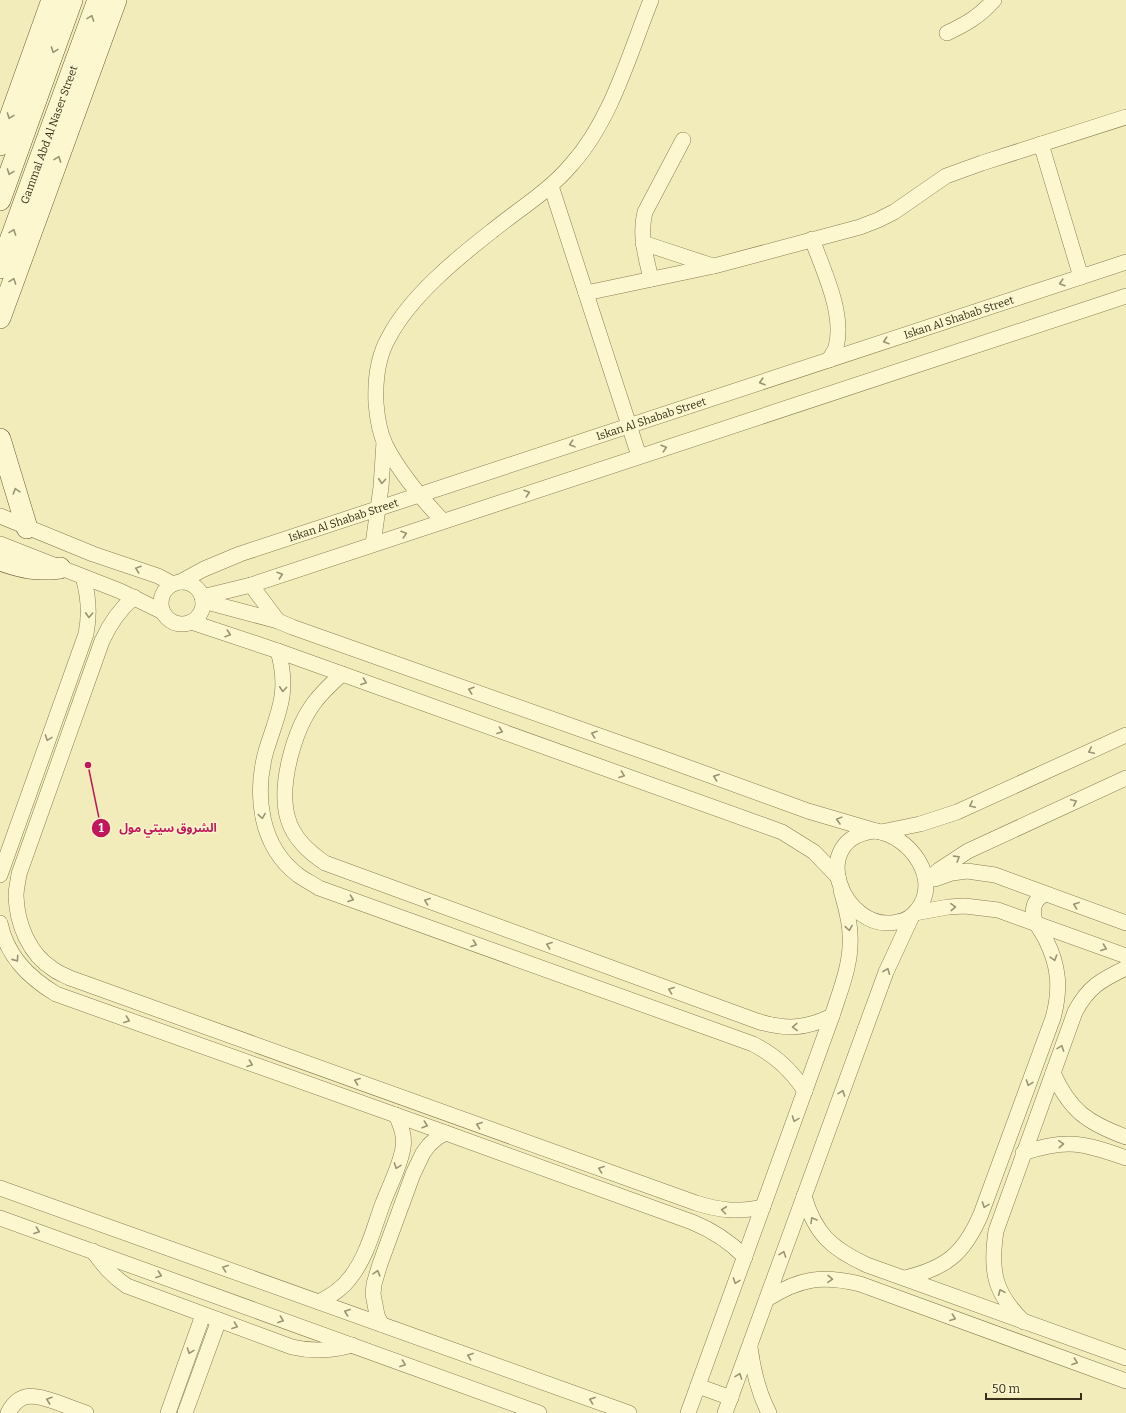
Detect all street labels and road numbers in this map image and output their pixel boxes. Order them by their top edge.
street label: Gammal Abd Al Naser Street [18,64,80,206]
street label: Iskan Al Shabab Street [902,293,1015,341]
street label: Iskan Al Shabab Street [594,394,707,443]
street label: Iskan Al Shabab Street [287,496,400,544]

